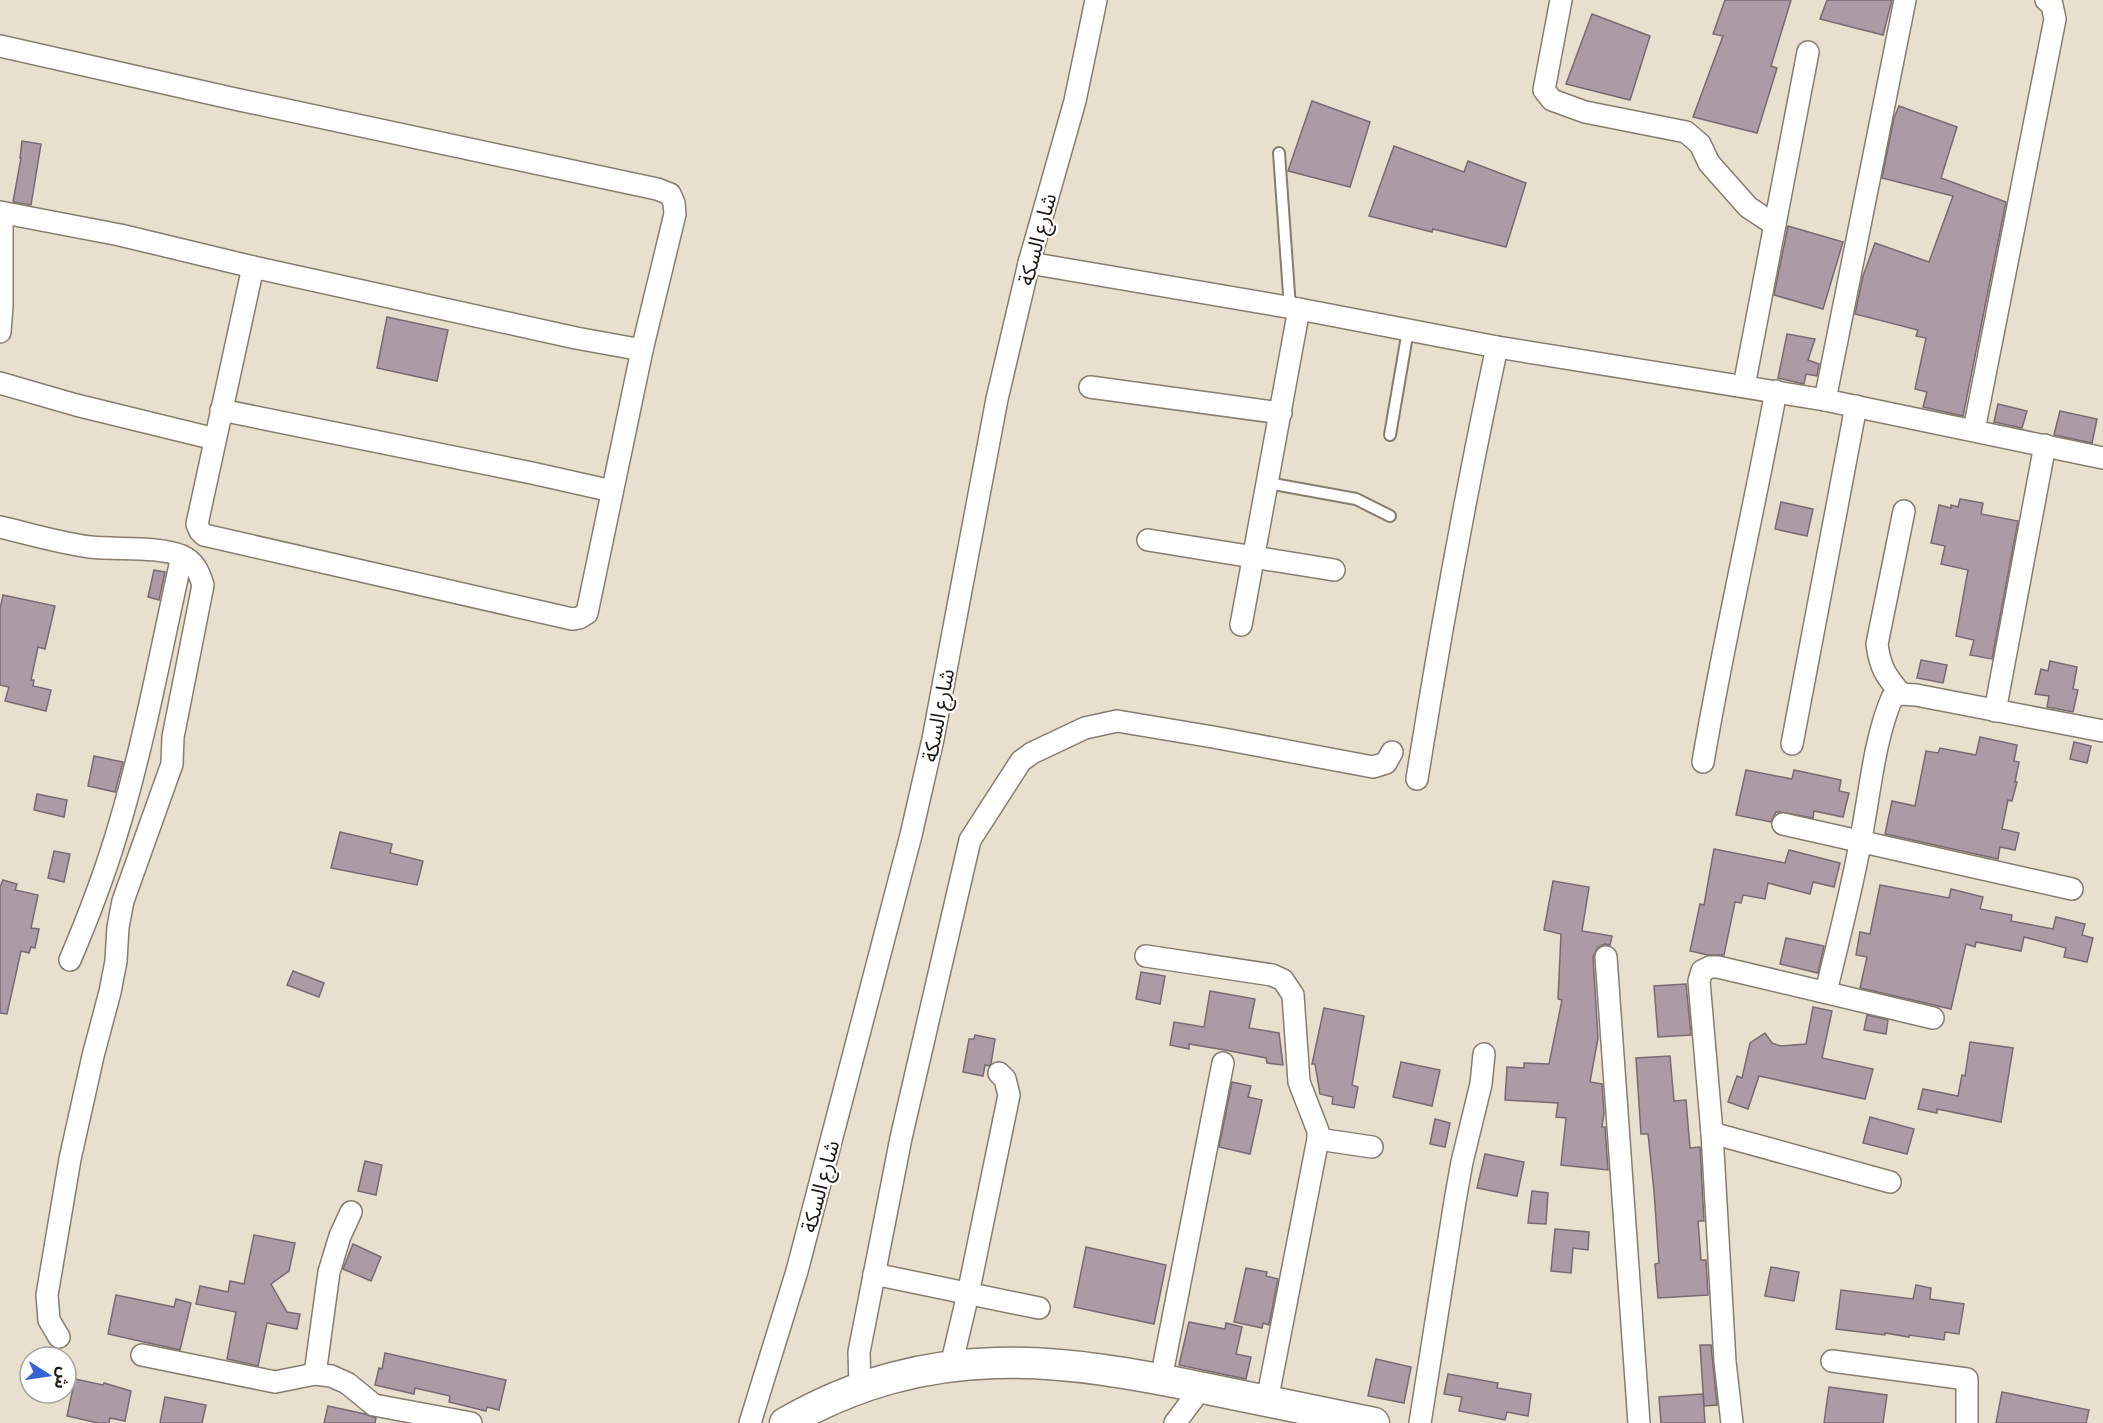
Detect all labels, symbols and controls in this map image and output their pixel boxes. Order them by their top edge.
street label: شارع السكة [1012,190,1064,289]
street label: شارع السكة [916,666,962,764]
street label: شارع السكة [795,1137,847,1236]
north arrow [18,1345,78,1405]
text: ش [51,1365,75,1391]

